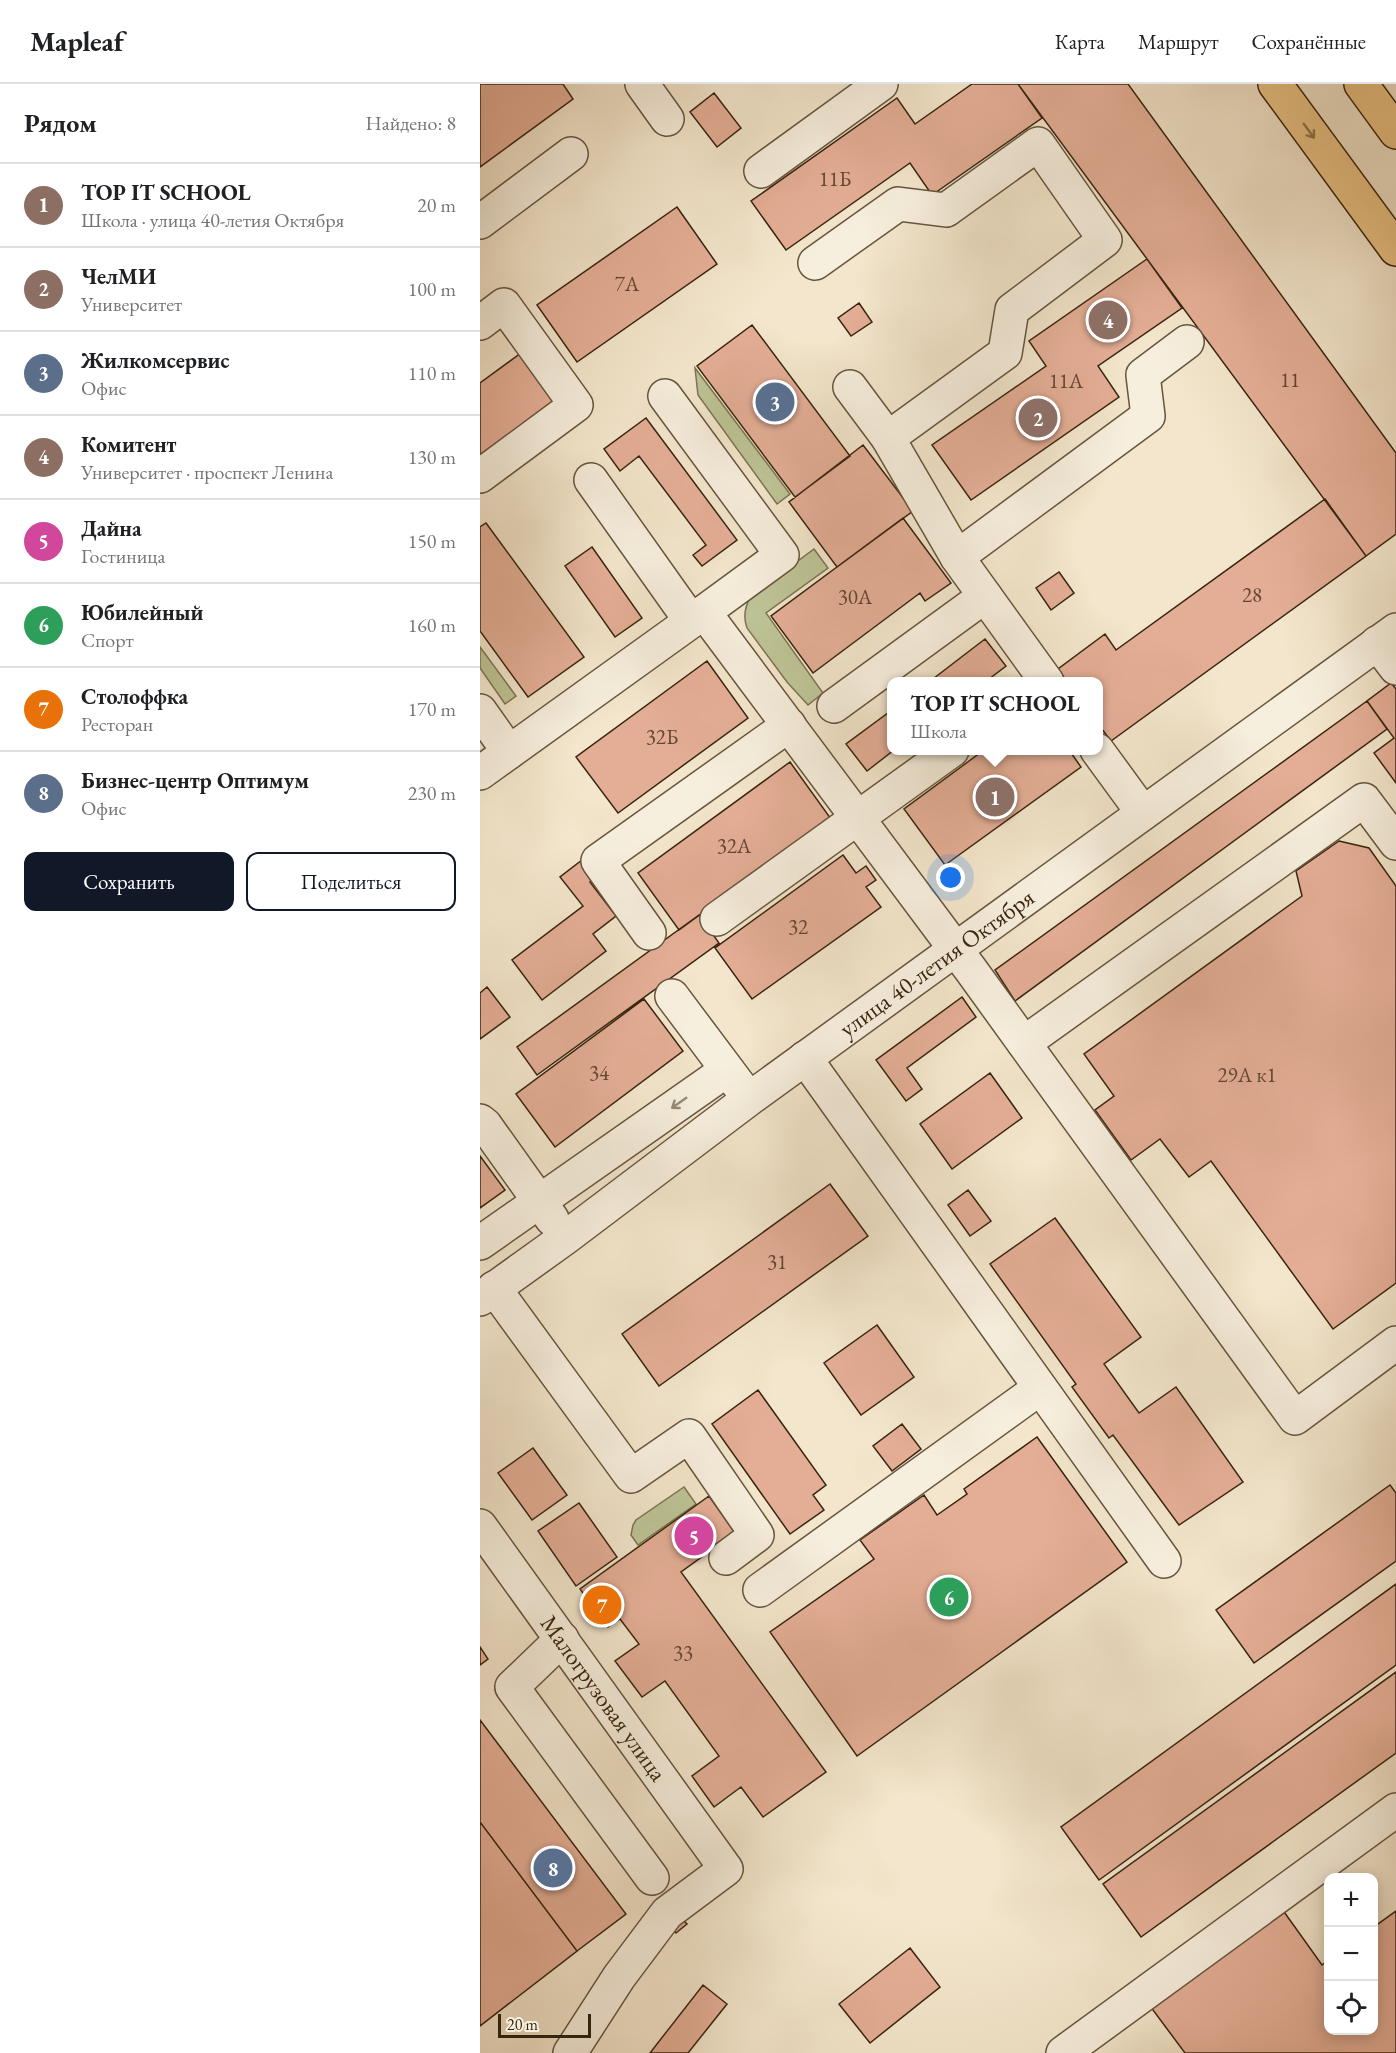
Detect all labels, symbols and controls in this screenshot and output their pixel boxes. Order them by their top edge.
text: Mapleaf [30,23,124,59]
text: Карта [1055,28,1105,55]
text: Маршрут [1138,28,1219,55]
text: Сохранённые [1252,28,1366,55]
text: Рядом [24,106,97,140]
text: Найдено: 8 [365,110,456,136]
one-way arrow [1303,123,1315,139]
house number: 11Б [819,165,851,192]
text: TOP IT SCHOOL [81,178,251,207]
text: 1 [38,192,49,218]
text: 20 m [417,192,456,218]
text: Школа · улица 40-летия Октября [81,207,344,233]
text: ЧелМИ [81,262,156,291]
house number: 7А [615,270,640,297]
text: 2 [38,276,49,302]
text: 100 m [408,276,456,302]
text: Университет [81,291,182,317]
pin: 4 [1088,298,1128,342]
text: Жилкомсервис [81,346,230,375]
text: 3 [38,360,49,386]
text: 110 m [408,360,456,386]
house number: 11 [1280,366,1300,393]
house number: 11А [1049,367,1084,394]
text: Офис [81,375,127,401]
pin: 3 [756,380,794,424]
pin: 2 [1018,396,1058,440]
text: Комитент [81,430,177,459]
text: 4 [38,444,49,470]
text: 130 m [408,444,456,470]
text: Университет · проспект Ленина [81,459,333,485]
text: Дайна [81,514,142,543]
text: 5 [38,528,49,554]
text: 150 m [408,528,456,554]
text: Гостиница [81,543,166,569]
house number: 28 [1242,581,1262,608]
house number: 30А [838,583,873,610]
text: Юбилейный [81,598,203,627]
text: 6 [38,612,49,638]
text: 160 m [408,612,456,638]
text: Спорт [81,627,134,653]
popup [887,677,1103,755]
text: Столоффка [81,682,188,711]
text: TOP IT SCHOOL [910,689,1080,718]
text: 7 [38,696,49,722]
text: 170 m [408,696,456,722]
text: Ресторан [81,711,153,737]
text: Школа [910,718,967,744]
house number: 32Б [646,723,678,750]
text: Бизнес-центр Оптимум [81,766,309,795]
pin: 1 [976,774,1014,820]
text: 8 [38,780,49,806]
text: 230 m [408,780,456,806]
text: Офис [81,795,127,821]
house number: 32А [717,832,752,859]
button: Сохранить [24,852,234,911]
button: Поделиться [246,852,456,911]
your location [936,863,965,892]
street label: улица 40-летия Октября [833,881,1040,1044]
house number: 32 [788,913,808,940]
house number: 34 [589,1059,610,1086]
house number: 29А к1 [1217,1061,1277,1088]
one-way arrow [671,1097,688,1109]
house number: 31 [767,1248,787,1275]
pin: 5 [674,1514,714,1558]
pin: 6 [930,1574,968,1620]
pin: 7 [582,1582,622,1628]
street label: Малогрузовая улица [534,1609,674,1787]
house number: 33 [673,1639,693,1666]
pin: 8 [534,1846,572,1890]
map controls [1324,1873,1378,2035]
button: + [1324,1873,1378,1927]
button: − [1324,1927,1378,1981]
button: locate [1324,1981,1378,2035]
scale bar [498,2011,591,2038]
text: 20 m [507,2014,538,2035]

